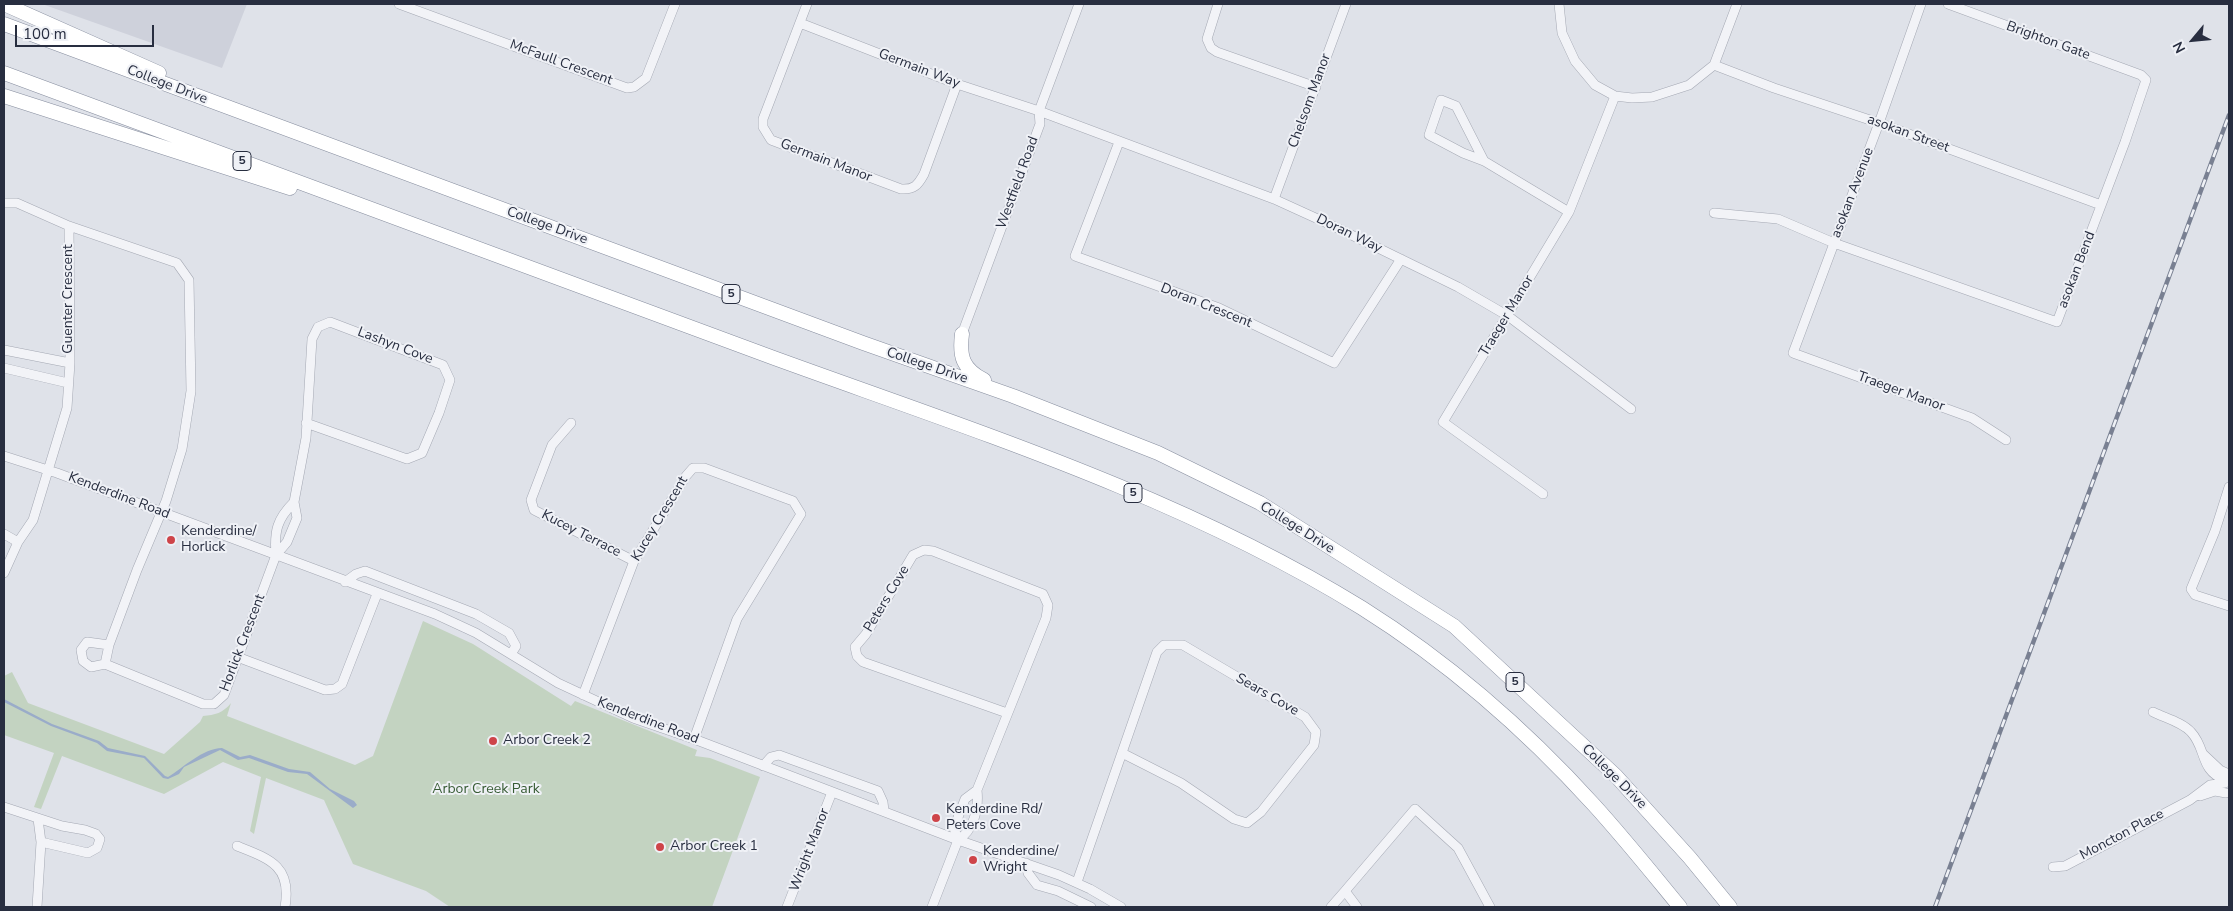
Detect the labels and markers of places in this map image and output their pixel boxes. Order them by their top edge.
place label: Kenderdine/ Horlick [181,524,256,556]
marker: Kenderdine/ Horlick [165,534,177,546]
place label: Arbor Creek 2 [503,733,591,749]
marker: Arbor Creek 2 [487,735,499,747]
place label: Kenderdine Rd/ Peters Cove [946,802,1042,834]
marker: Kenderdine Rd/ Peters Cove [930,812,942,824]
place label: Arbor Creek 1 [670,839,758,855]
marker: Arbor Creek 1 [654,841,666,853]
place label: Kenderdine/ Wright [983,844,1058,876]
marker: Kenderdine/ Wright [967,854,979,866]

